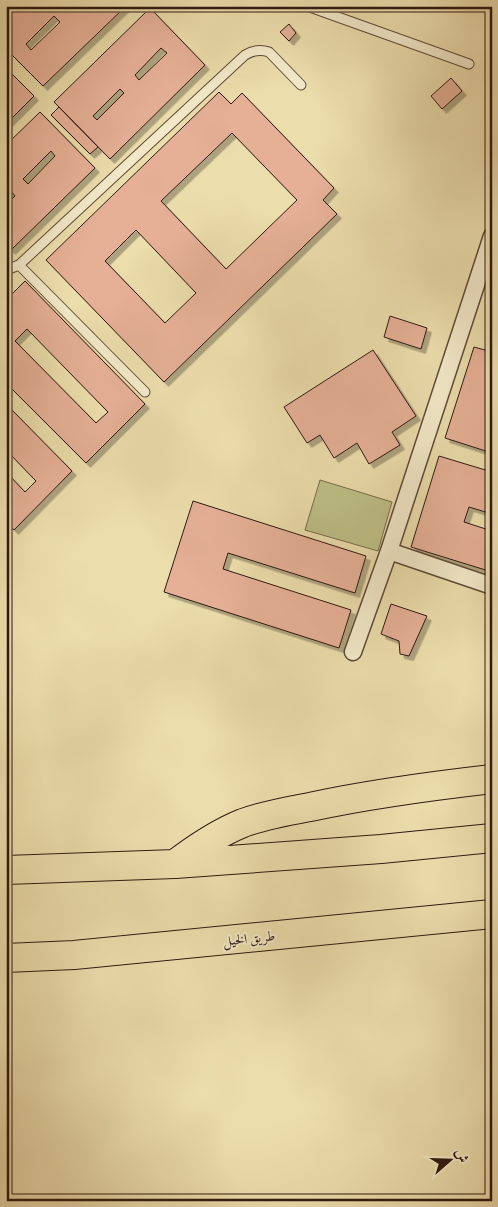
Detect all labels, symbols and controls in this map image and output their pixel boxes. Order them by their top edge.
street label: طريق الخيل [222,927,276,952]
north arrow [426,1134,476,1184]
text: ش [450,1146,472,1166]

